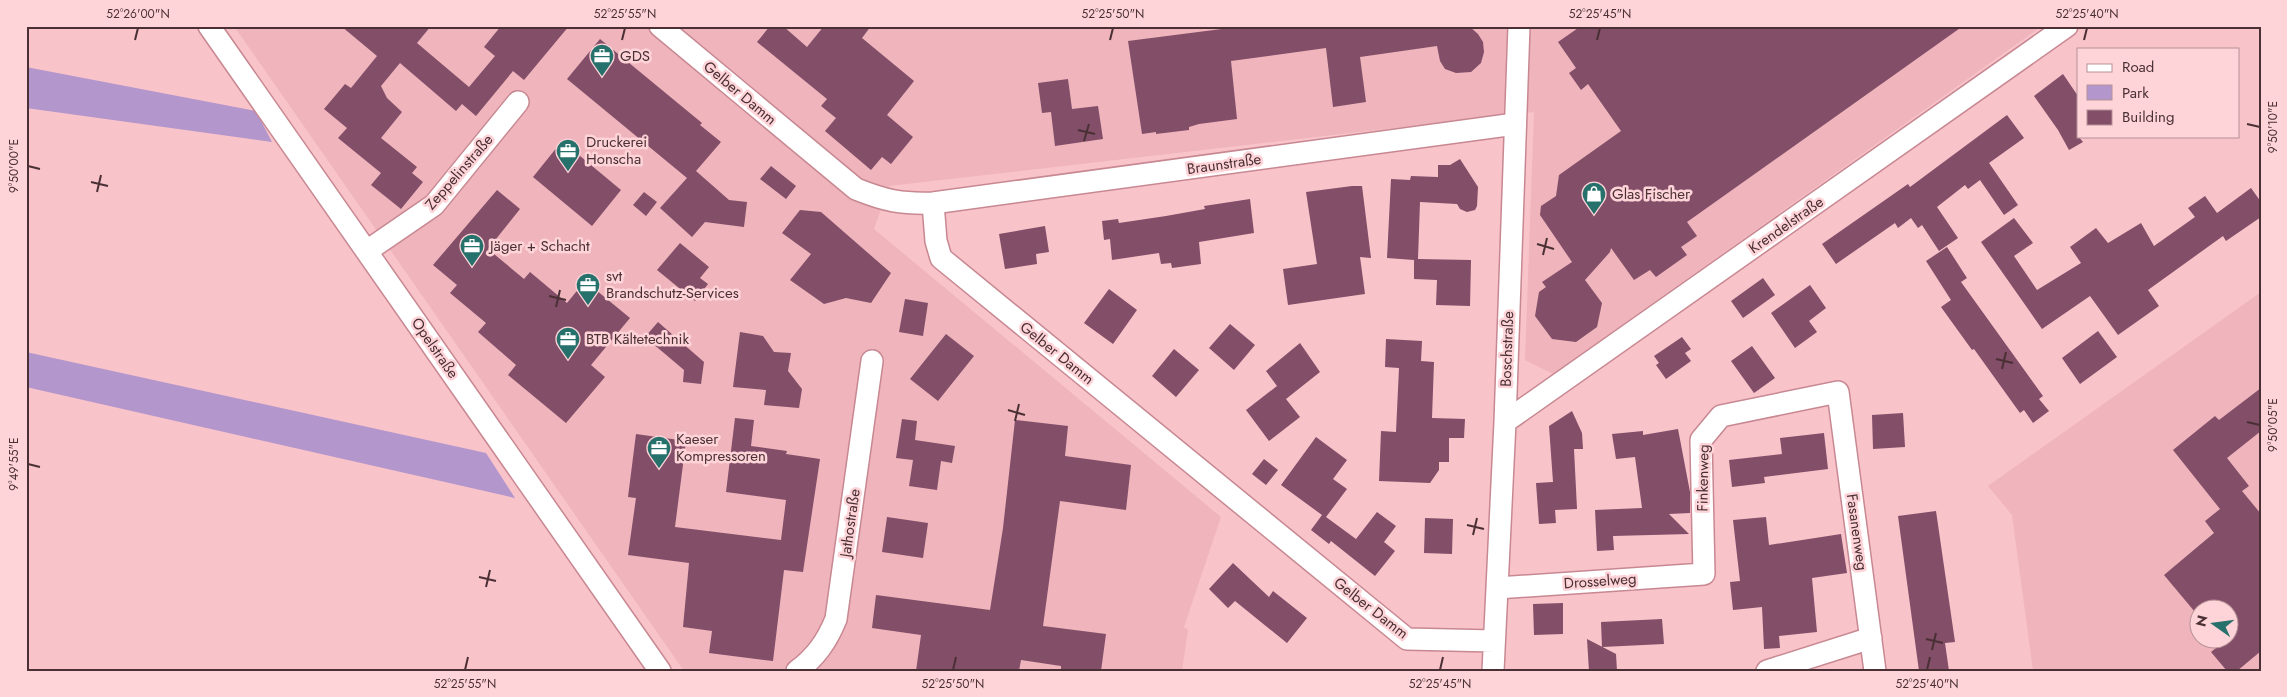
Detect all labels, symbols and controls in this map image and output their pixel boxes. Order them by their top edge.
text: 52°26'00"N [106,5,170,23]
text: 52°25'55"N [594,5,656,23]
text: 52°25'50"N [1082,5,1144,23]
text: 52°25'45"N [1569,5,1631,23]
text: 52°25'40"N [2055,5,2119,23]
office icon: GDS [589,43,615,77]
place label: GDS [620,45,650,67]
legend [2077,48,2240,138]
street label: Gelber Damm [699,56,781,130]
text: Road [2122,56,2154,78]
text: Park [2122,82,2149,104]
text: 9°50'10"E [2264,101,2282,153]
text: Building [2122,106,2174,128]
street label: Zeppelinstraße [420,129,498,215]
place label: Druckerei Honscha [586,131,647,170]
office icon: Druckerei Honscha [555,138,581,172]
text: 9°50'00"E [5,139,23,193]
street label: Braunstraße [1185,148,1263,180]
shop icon: Glas Fischer [1581,181,1607,215]
place label: Glas Fischer [1612,183,1691,205]
street label: Krendelstraße [1744,191,1828,259]
office icon: Jäger + Schacht [459,233,485,267]
place label: Jäger + Schacht [488,235,590,257]
place label: svt Brandschutz-Services [606,265,739,304]
office icon: svt Brandschutz-Services [575,272,601,306]
street label: Boschstraße [1495,310,1519,387]
street label: Opelstraße [406,313,464,383]
street label: Gelber Damm [1015,316,1099,390]
office icon: BTB Kältetechnik [555,326,581,360]
place label: BTB Kältetechnik [586,328,689,350]
text: 9°50'05"E [2264,398,2282,452]
place label: Kaeser Kompressoren [676,428,766,467]
office icon: Kaeser Kompressoren [646,435,672,469]
text: 9°49'55"E [5,437,23,491]
street label: Finkenweg [1691,444,1715,512]
street label: Jathostraße [834,487,866,561]
street label: Fasanenweg [1841,492,1873,572]
street label: Drosselweg [1563,567,1637,595]
street label: Gelber Damm [1329,572,1413,644]
north arrow [2190,600,2240,650]
text: N [2190,613,2212,629]
text: 52°25'55"N [434,675,496,693]
text: 52°25'50"N [922,675,984,693]
text: 52°25'45"N [1409,675,1471,693]
text: 52°25'40"N [1895,675,1959,693]

